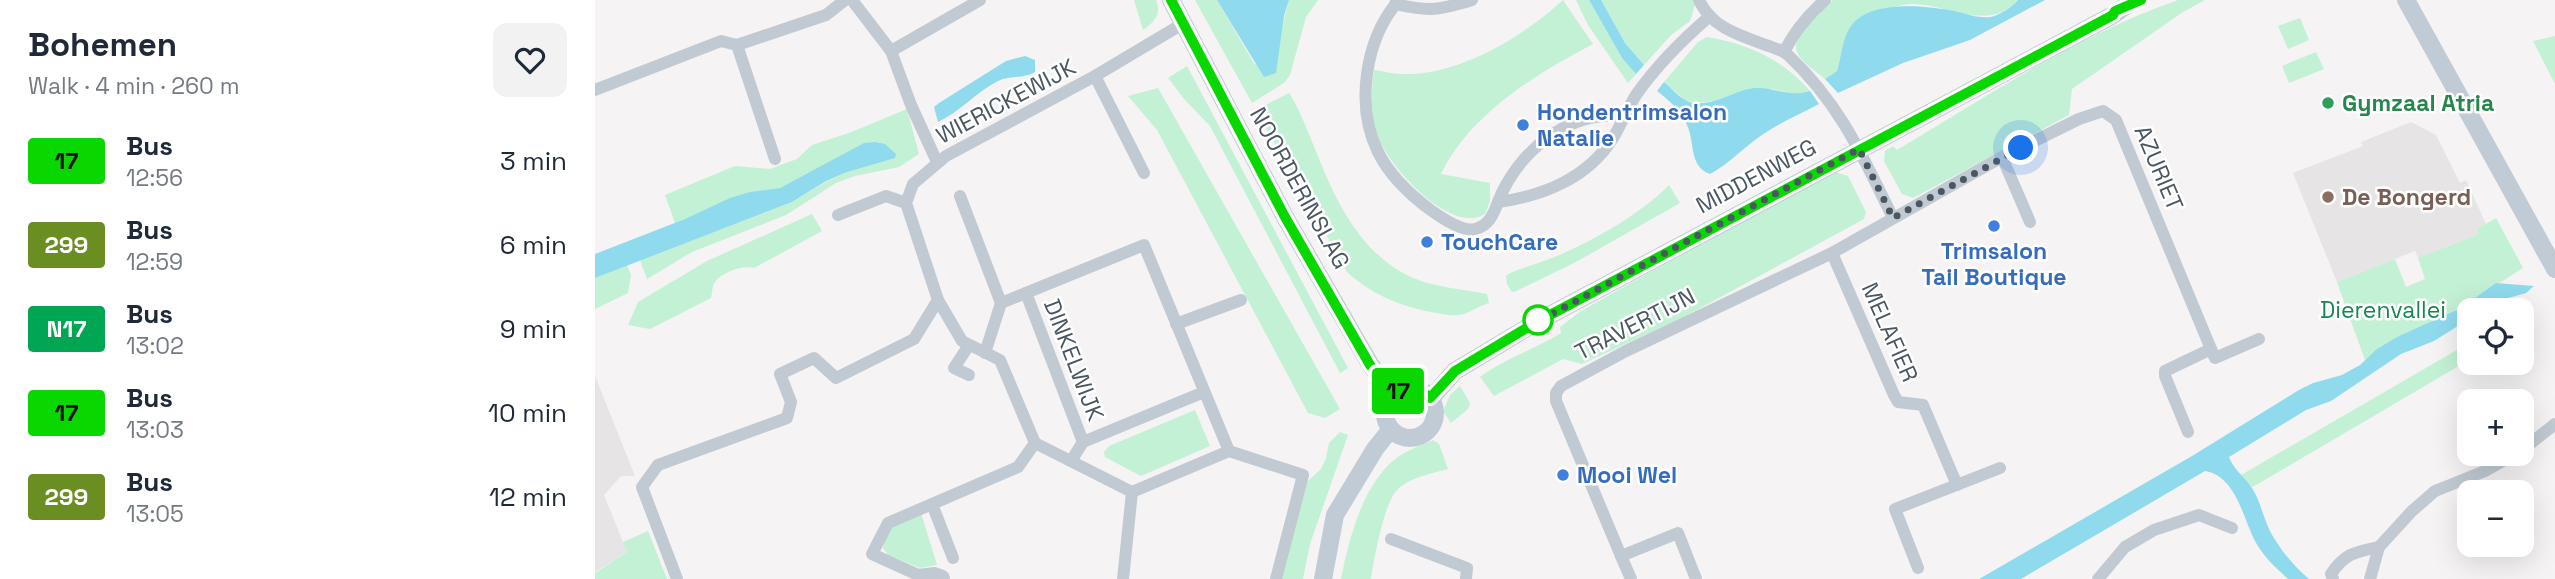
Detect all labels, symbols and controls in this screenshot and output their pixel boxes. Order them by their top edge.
button: heart [493,23,567,97]
text: Bohemen [28,24,177,66]
street label: WIERICKEWIJK [931,52,1081,150]
text: Walk · 4 min · 260 m [28,71,240,101]
place label: Gymzaal Atria [2342,88,2494,118]
marker: Gymzaal Atria [2320,95,2336,111]
place label: Hondentrimsalon Natalie [1537,97,1727,153]
street label: NOORDERINSLAG [1243,102,1357,274]
marker: Hondentrimsalon Natalie [1515,117,1531,133]
street label: AZURIET [2128,121,2190,215]
text: Bus [126,129,173,163]
your location [2003,130,2038,165]
street label: MIDDENWEG [1691,132,1821,220]
text: 3 min [500,144,567,178]
text: 17 [54,145,79,176]
text: 12:56 [126,163,183,193]
place label: De Bongerd [2342,182,2471,212]
marker: De Bongerd [2320,189,2336,205]
text: Bus [126,213,173,247]
marker: Trimsalon Tail Boutique [1986,218,2002,234]
place label: TouchCare [1441,227,1558,257]
text: 6 min [500,228,567,262]
text: 299 [45,229,88,260]
marker: TouchCare [1419,234,1435,250]
place label: Trimsalon Tail Boutique [1921,236,2067,292]
text: 12:59 [126,247,183,277]
street label: MELAFIER [1855,278,1925,386]
street label: TRAVERTIJN [1570,281,1700,367]
street label: DINKELWIJK [1037,295,1111,425]
park label: Dierenvallei [2320,295,2446,325]
text: Bus [126,297,173,331]
map controls [2457,298,2534,557]
button: locate [2457,298,2534,375]
unlabelled marker [1523,305,1553,335]
text: 9 min [500,312,567,346]
text: N17 [46,313,87,344]
text: 13:02 [126,331,184,361]
line badge: 17 [1367,368,1429,414]
text: 17 [1386,375,1410,406]
text: Bus [126,381,173,415]
button: + [2457,389,2534,466]
text: 10 min [488,396,567,430]
text: 17 [54,397,79,428]
text: 13:03 [126,415,184,445]
place label: Mooi Wel [1577,460,1677,490]
text: Bus [126,465,173,499]
marker: Mooi Wel [1555,467,1571,483]
text: 12 min [489,480,567,514]
button: − [2457,480,2534,557]
text: 299 [45,481,88,512]
text: 13:05 [126,499,184,529]

